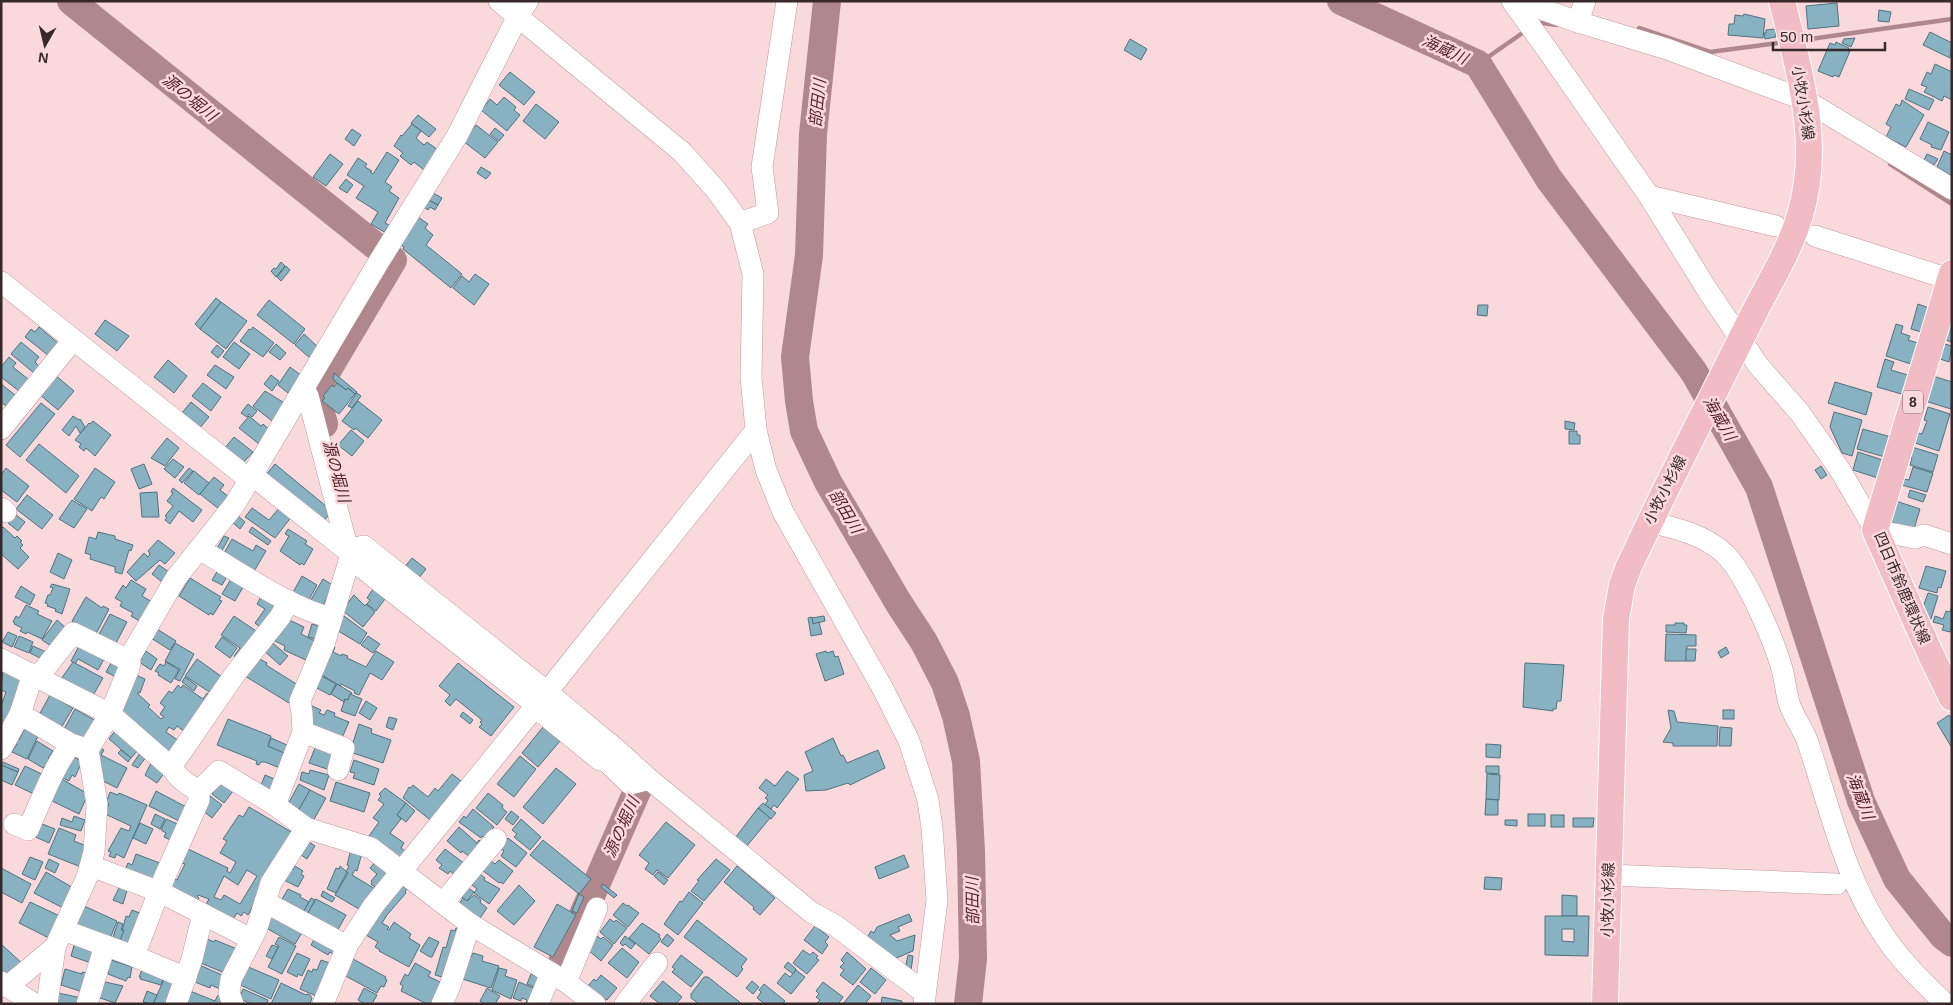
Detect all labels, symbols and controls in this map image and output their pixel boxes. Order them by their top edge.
north arrow [20,20,70,70]
scale bar [1773,20,1886,52]
text: 50 m [1780,28,1813,45]
water label: 海蔵川 [1419,32,1472,68]
text: N [37,49,49,67]
street label: 小牧小杉線 [1789,65,1818,141]
water label: 源の堀川 [159,71,221,125]
water label: 部田川 [807,76,829,128]
road number: 8 [1903,391,1923,414]
water label: 海蔵川 [1700,393,1740,445]
water label: 源の堀川 [320,438,354,506]
street label: 小牧小杉線 [1640,452,1689,527]
water label: 部田川 [826,486,866,538]
street label: 四日市鈴鹿環状線 [1871,529,1934,646]
water label: 海蔵川 [1844,771,1878,823]
water label: 源の堀川 [601,793,643,860]
street label: 小牧小杉線 [1598,862,1617,938]
water label: 部田川 [964,875,981,925]

